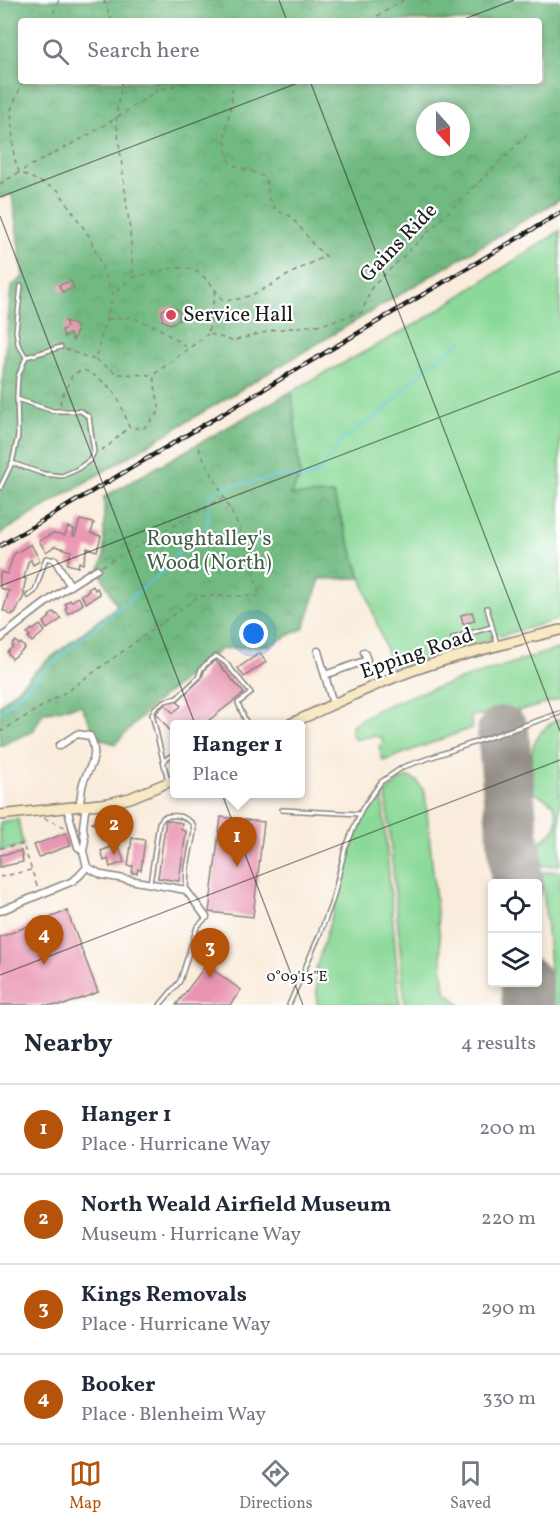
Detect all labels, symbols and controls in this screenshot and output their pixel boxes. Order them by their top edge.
search box [18,18,542,84]
icon: search [39,35,72,68]
text: Search here [87,36,200,67]
north arrow [416,102,470,156]
street label: Gains Ride [354,197,444,289]
place label: Service Hall [183,301,293,330]
marker: Service Hall [164,308,178,322]
park label: Roughtalley's Wood (North) [146,525,272,578]
your location [239,619,268,648]
street label: Epping Road [357,621,477,687]
popup [170,720,305,798]
text: Hanger 1 [192,730,283,761]
text: Place [192,761,238,789]
pin: 2 [94,806,134,855]
pin: 1 [218,818,256,867]
map controls [488,879,542,987]
button: locate [488,879,542,933]
pin: 4 [24,916,63,965]
pin: 3 [190,928,230,978]
button: layers [488,933,542,987]
text: 0°09'15"E [267,967,327,988]
text: Nearby [24,1026,113,1062]
text: 4 results [461,1030,536,1058]
text: Hanger 1 [81,1100,172,1131]
text: 1 [39,1115,48,1143]
text: 200 m [479,1115,536,1143]
text: Place · Hurricane Way [81,1131,271,1159]
text: North Weald Airfield Museum [81,1190,391,1221]
text: 2 [38,1205,49,1233]
text: 220 m [481,1205,536,1233]
text: Museum · Hurricane Way [81,1221,301,1249]
text: Kings Removals [81,1280,247,1311]
text: 3 [38,1295,49,1323]
text: 290 m [481,1295,536,1323]
text: Place · Hurricane Way [81,1311,271,1339]
text: Booker [81,1370,156,1401]
text: 4 [37,1385,50,1413]
text: 330 m [482,1385,536,1413]
text: Place · Blenheim Way [81,1401,266,1429]
tab: Map [69,1457,102,1515]
tab: Directions [239,1457,313,1515]
tab: Saved [450,1457,491,1515]

